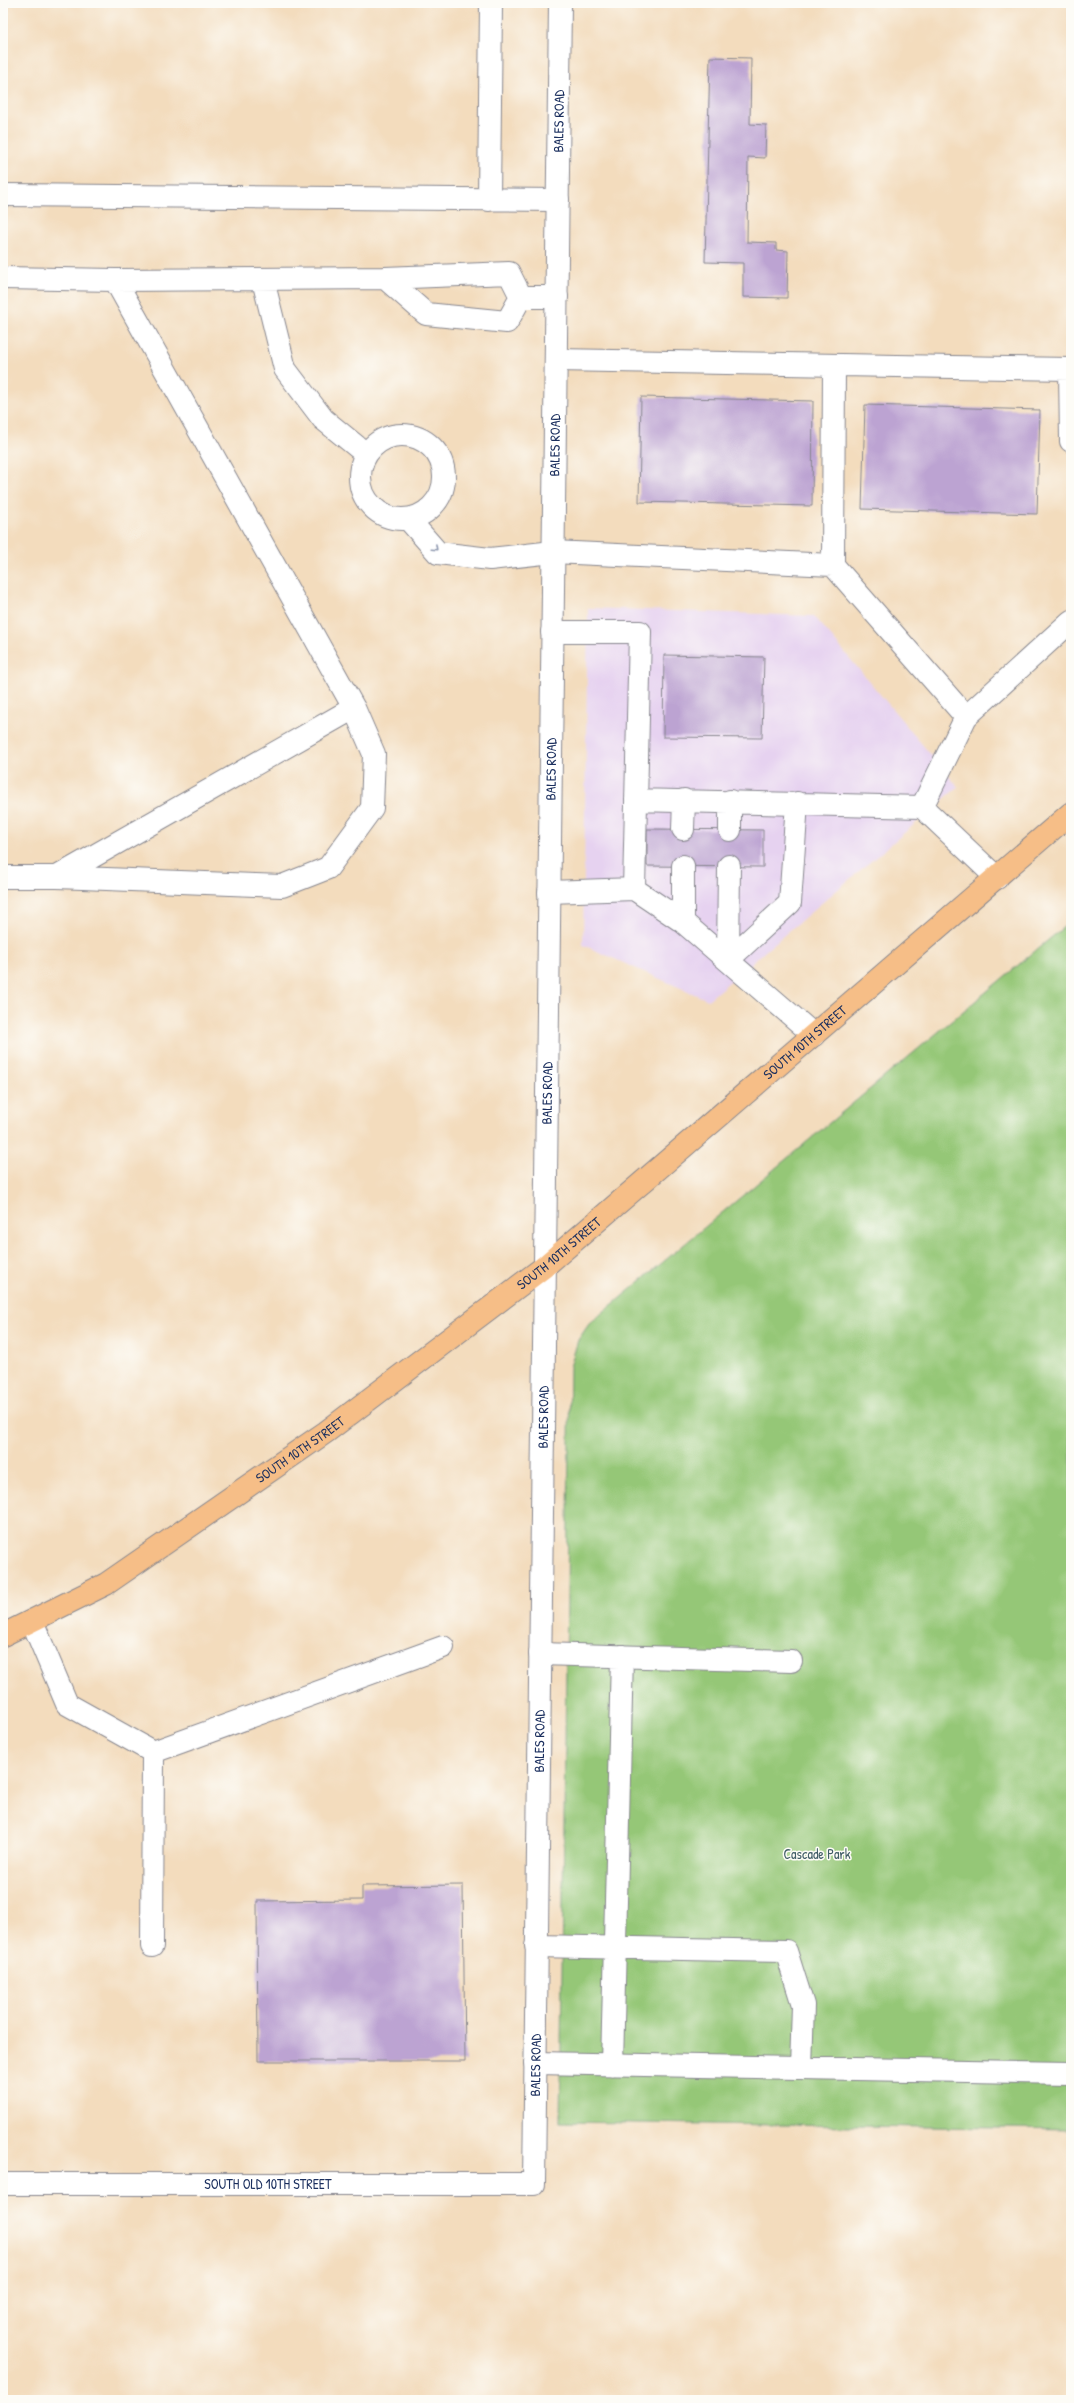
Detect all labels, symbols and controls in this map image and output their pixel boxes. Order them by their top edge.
street label: BALES ROAD [548,89,568,153]
street label: BALES ROAD [544,413,564,477]
one-way arrow [430,544,438,551]
street label: BALES ROAD [540,737,560,801]
street label: SOUTH 10TH STREET [759,1000,851,1083]
street label: BALES ROAD [537,1061,556,1125]
street label: SOUTH 10TH STREET [513,1212,605,1293]
street label: BALES ROAD [533,1385,553,1449]
street label: SOUTH 10TH STREET [252,1411,348,1487]
street label: BALES ROAD [529,1709,549,1772]
park label: Cascade Park [783,1844,851,1863]
street label: BALES ROAD [525,2033,545,2096]
street label: SOUTH OLD 10TH STREET [204,2174,332,2193]

